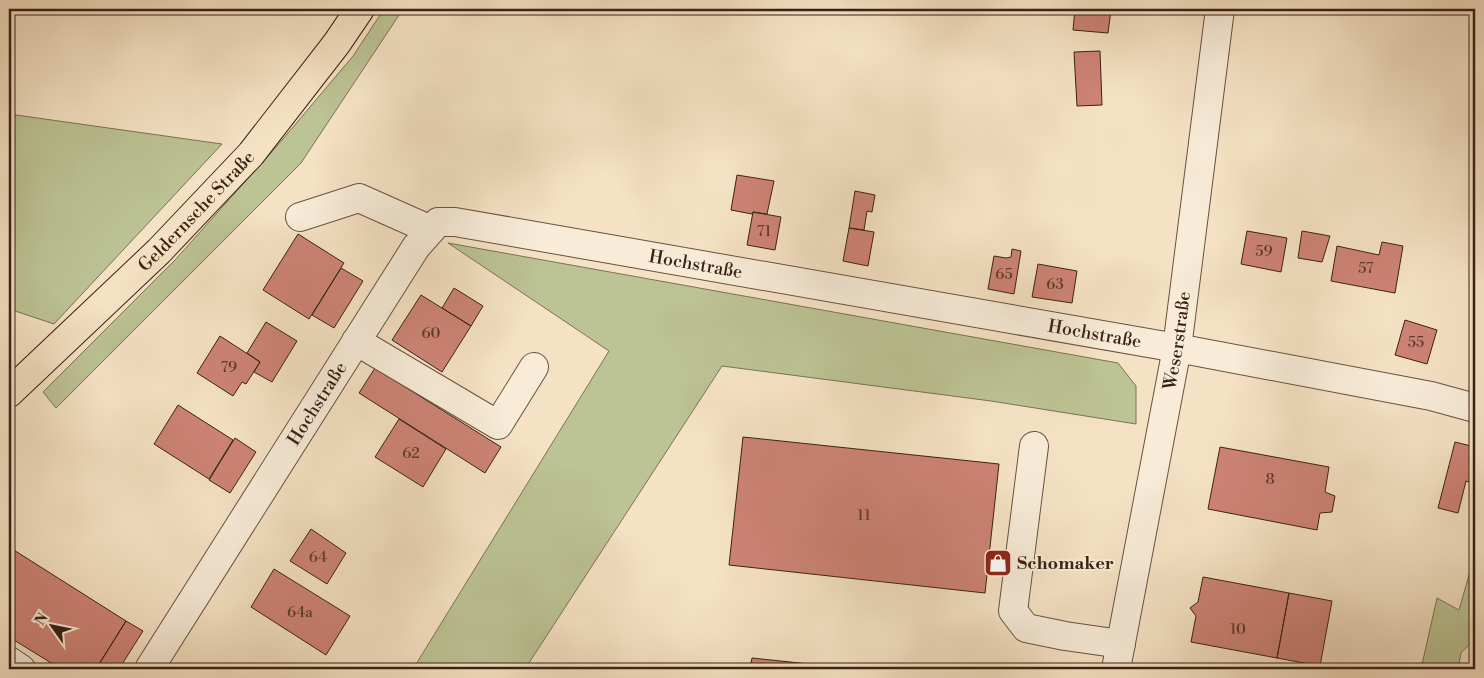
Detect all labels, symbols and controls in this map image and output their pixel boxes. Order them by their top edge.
street label: Geldernsche Straße [133,146,260,277]
house number: 71 [757,222,772,241]
house number: 59 [1255,242,1273,261]
street label: Hochstraße [647,245,744,284]
house number: 57 [1358,259,1374,278]
house number: 65 [995,265,1013,284]
house number: 63 [1046,275,1064,294]
street label: Weserstraße [1158,290,1196,393]
street label: Hochstraße [1046,315,1143,354]
house number: 60 [421,324,441,343]
house number: 55 [1408,333,1424,352]
house number: 79 [221,358,237,377]
street label: Hochstraße [282,358,352,450]
house number: 62 [402,444,420,463]
house number: 8 [1265,470,1275,489]
house number: 11 [857,506,871,525]
house number: 64 [309,548,327,567]
shop icon: Schomaker [983,548,1013,578]
place label: Schomaker [1017,552,1114,575]
north arrow [28,600,78,650]
house number: 64a [287,603,313,622]
text: N [31,610,53,629]
house number: 10 [1230,620,1246,639]

